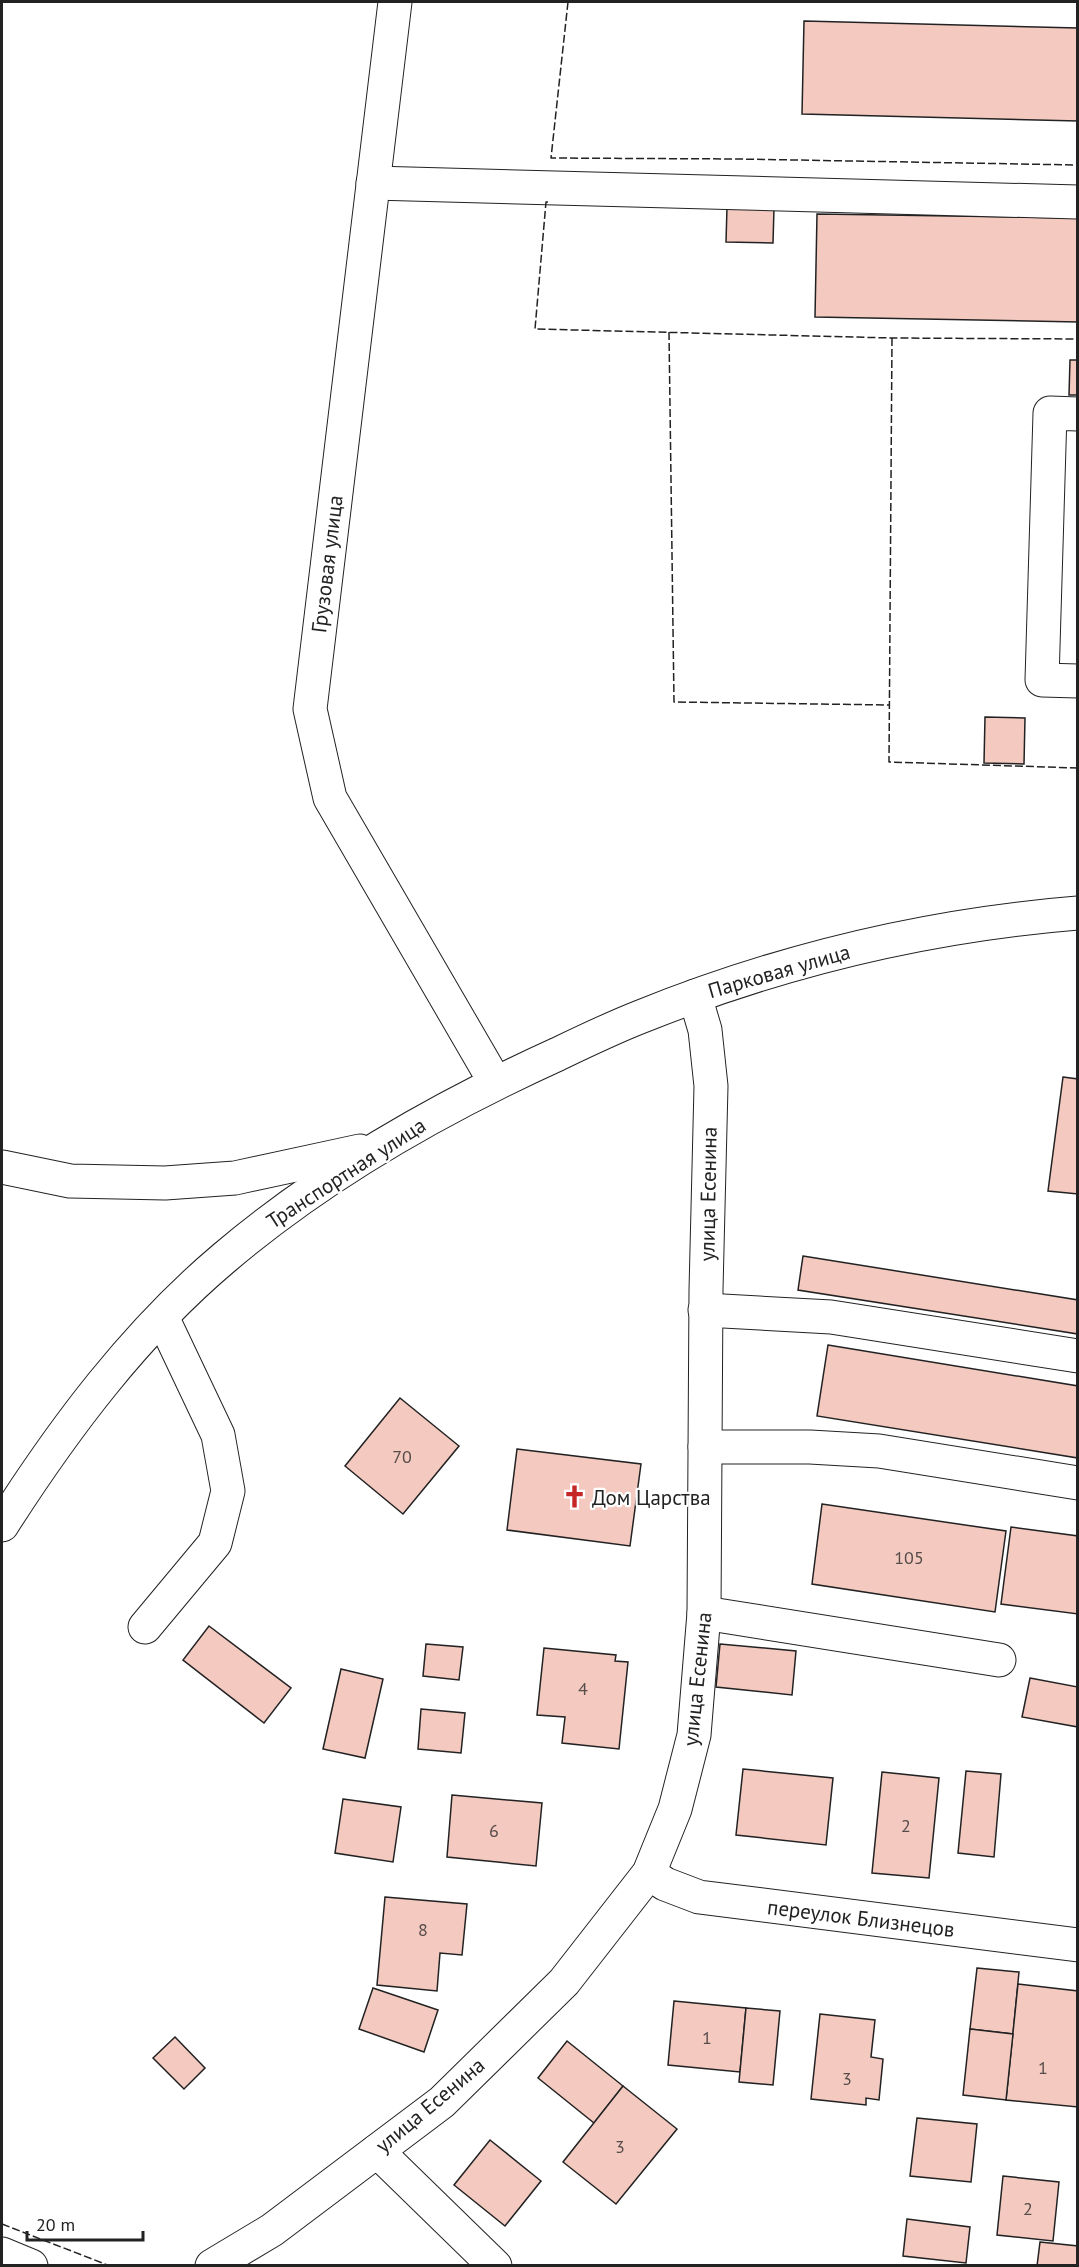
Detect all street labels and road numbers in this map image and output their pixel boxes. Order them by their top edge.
street label: Грузовая улица [305,494,349,634]
street label: Парковая улица [705,938,853,1004]
street label: Транспортная улица [261,1111,431,1235]
street label: улица Есенина [693,1127,723,1261]
street label: улица Есенина [677,1611,717,1747]
street label: переулок Близнецов [766,1893,956,1943]
street label: улица Есенина [370,2051,490,2159]

